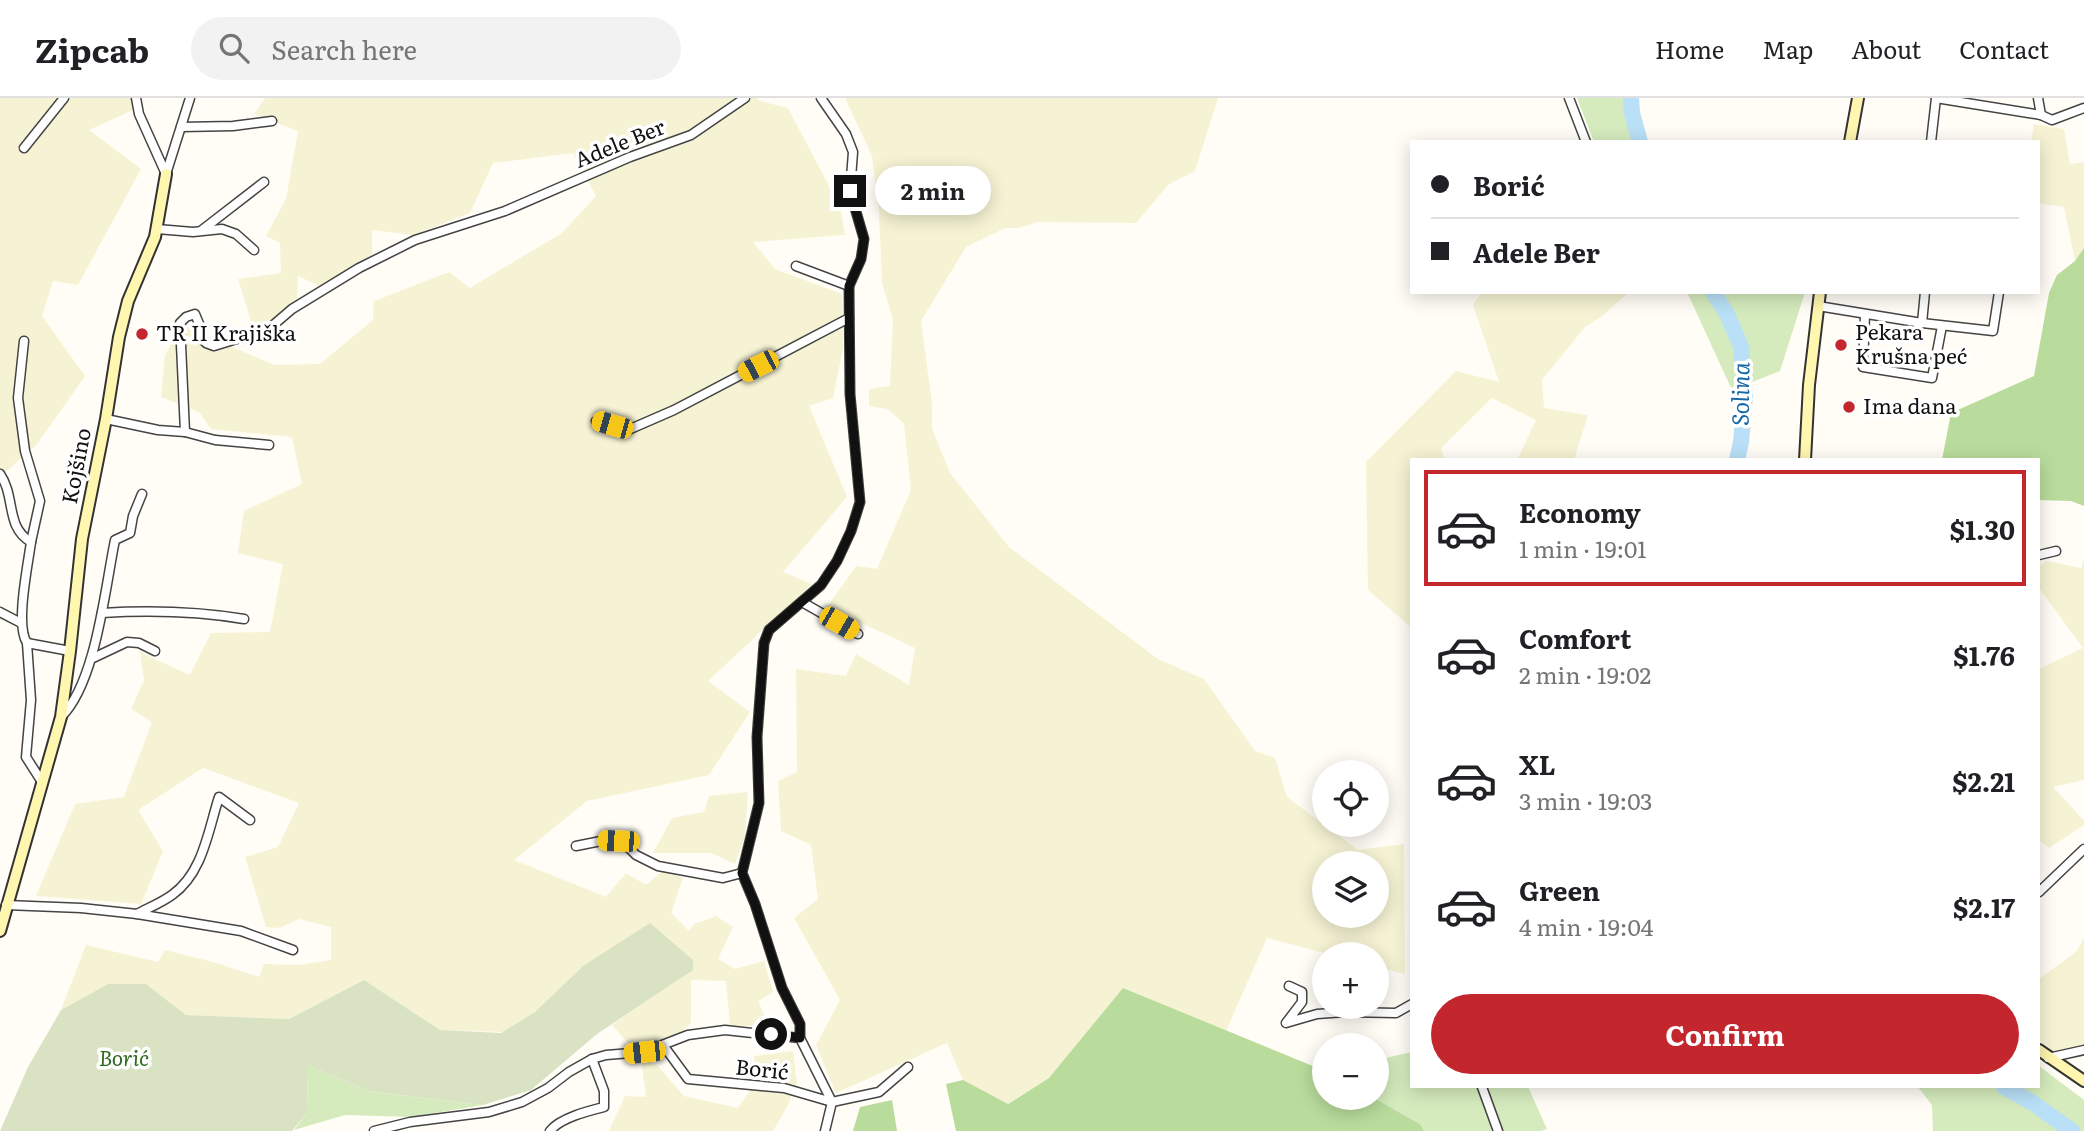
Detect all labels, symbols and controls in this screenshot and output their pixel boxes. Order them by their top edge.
search box [191,17,681,80]
text: Zipcab [35,24,149,73]
icon: search [215,29,253,67]
text: Search here [271,29,417,68]
text: Home [1655,31,1724,66]
text: Map [1762,31,1813,66]
text: About [1851,31,1921,66]
text: Contact [1959,31,2049,66]
street label: Adele Ber [569,110,669,174]
text: Borić [1473,165,1545,204]
callout: 2 min [874,166,990,216]
text: 2 min [901,173,965,207]
route end [834,175,866,207]
text: Adele Ber [1473,232,1600,271]
place label: Pekara Krušna peć [1855,315,1967,370]
place label: TR II Krajiška [156,316,297,347]
marker: TR II Krajiška [134,326,150,342]
marker: Pekara Krušna peć [1833,337,1849,353]
car [735,347,782,385]
water label: Solina [1721,362,1757,426]
place label: Ima dana [1863,389,1957,420]
marker: Ima dana [1841,399,1857,415]
car [589,409,636,441]
street label: Kojšino [52,425,97,506]
text: Economy [1519,492,1641,531]
icon: car [1435,497,1498,560]
text: $1.30 [1950,509,2015,548]
text: 1 min · 19:01 [1519,531,1647,565]
car [816,603,863,643]
text: Comfort [1519,618,1631,657]
icon: car [1435,623,1498,686]
text: $1.76 [1953,635,2015,674]
text: 2 min · 19:02 [1519,657,1651,691]
text: XL [1519,744,1556,783]
icon: car [1435,749,1498,812]
map controls [1312,760,1389,1110]
button: locate [1312,760,1389,837]
text: $2.21 [1952,761,2015,800]
text: 3 min · 19:03 [1519,783,1653,817]
car [597,830,640,852]
button: layers [1312,851,1389,928]
text: Green [1519,870,1600,909]
icon: car [1435,875,1498,938]
text: $2.17 [1953,887,2015,926]
text: 4 min · 19:04 [1519,909,1653,943]
button: + [1312,942,1389,1019]
button: Confirm [1431,994,2019,1074]
route start [755,1018,787,1050]
button: − [1312,1033,1389,1110]
car [623,1039,666,1065]
park label: Borić [99,1041,149,1072]
street label: Borić [734,1049,790,1086]

